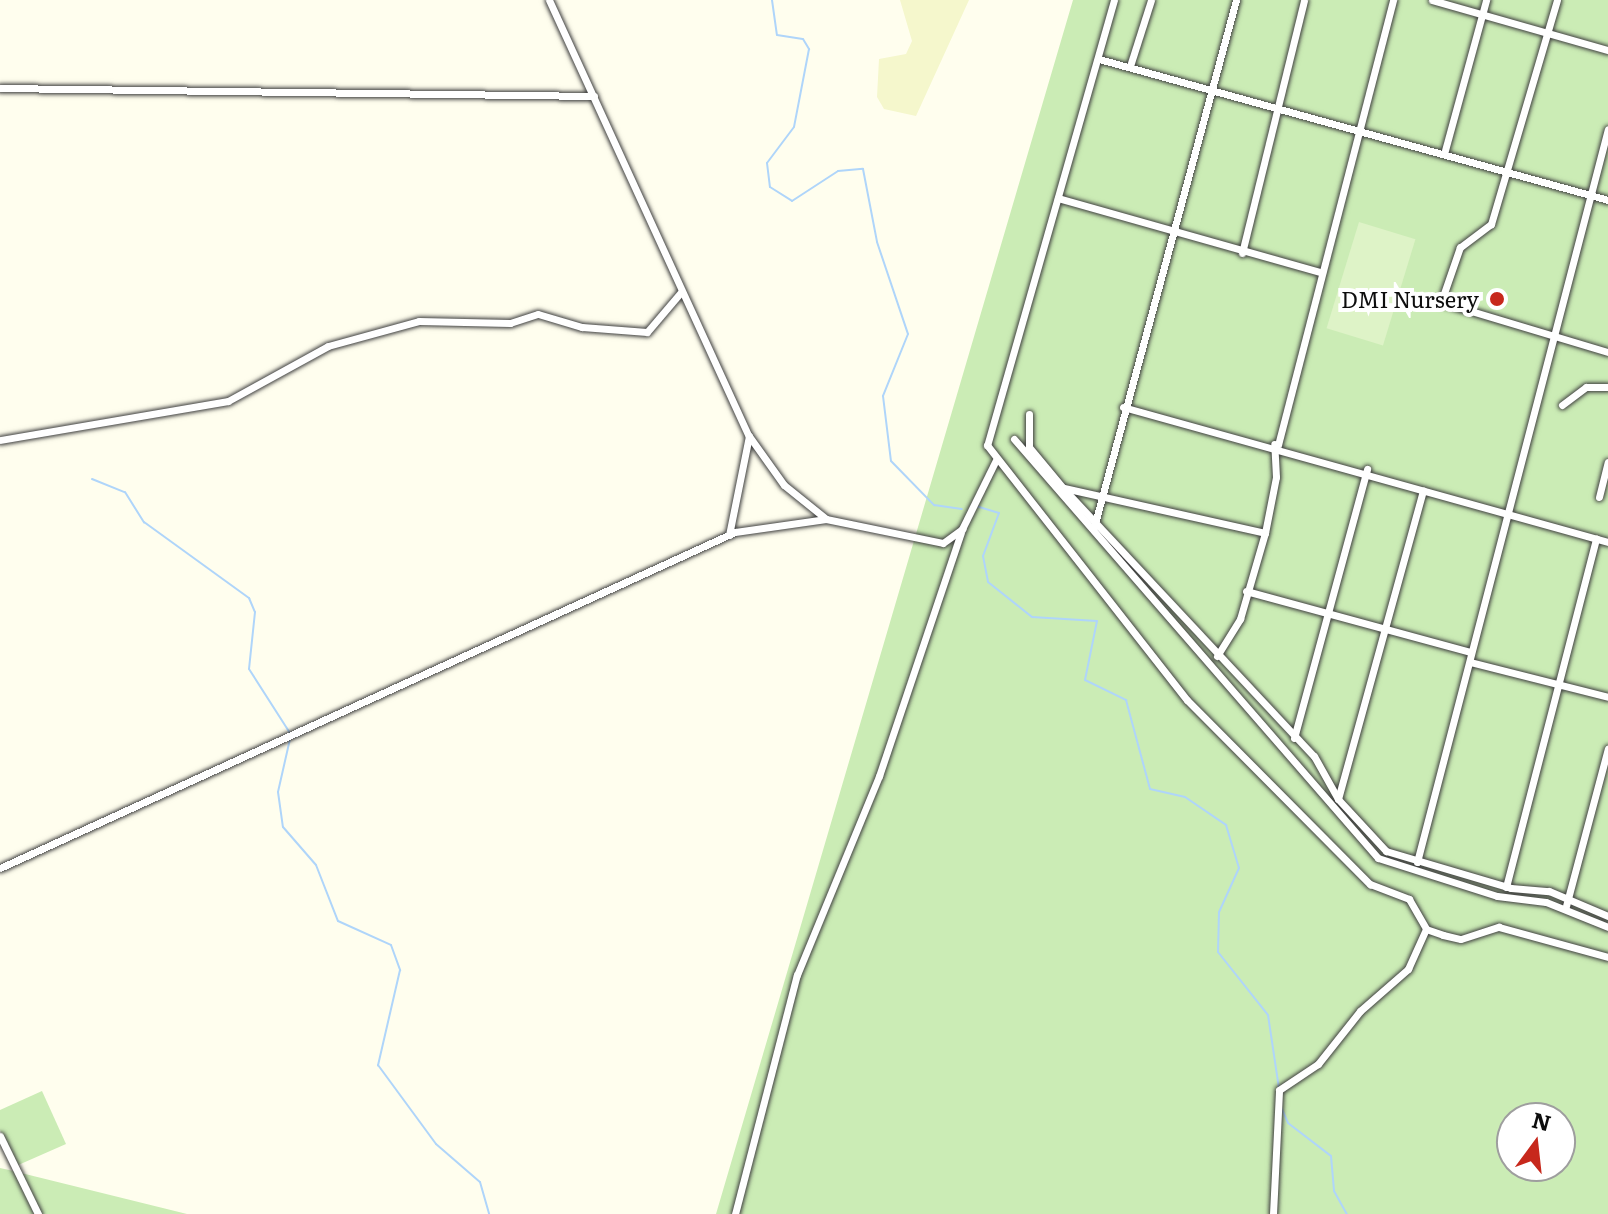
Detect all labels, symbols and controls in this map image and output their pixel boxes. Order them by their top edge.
place label: DMI Nursery [1341,286,1479,312]
marker: DMI Nursery [1486,288,1508,310]
north arrow [1496,1102,1576,1182]
text: N [1529,1102,1555,1139]

